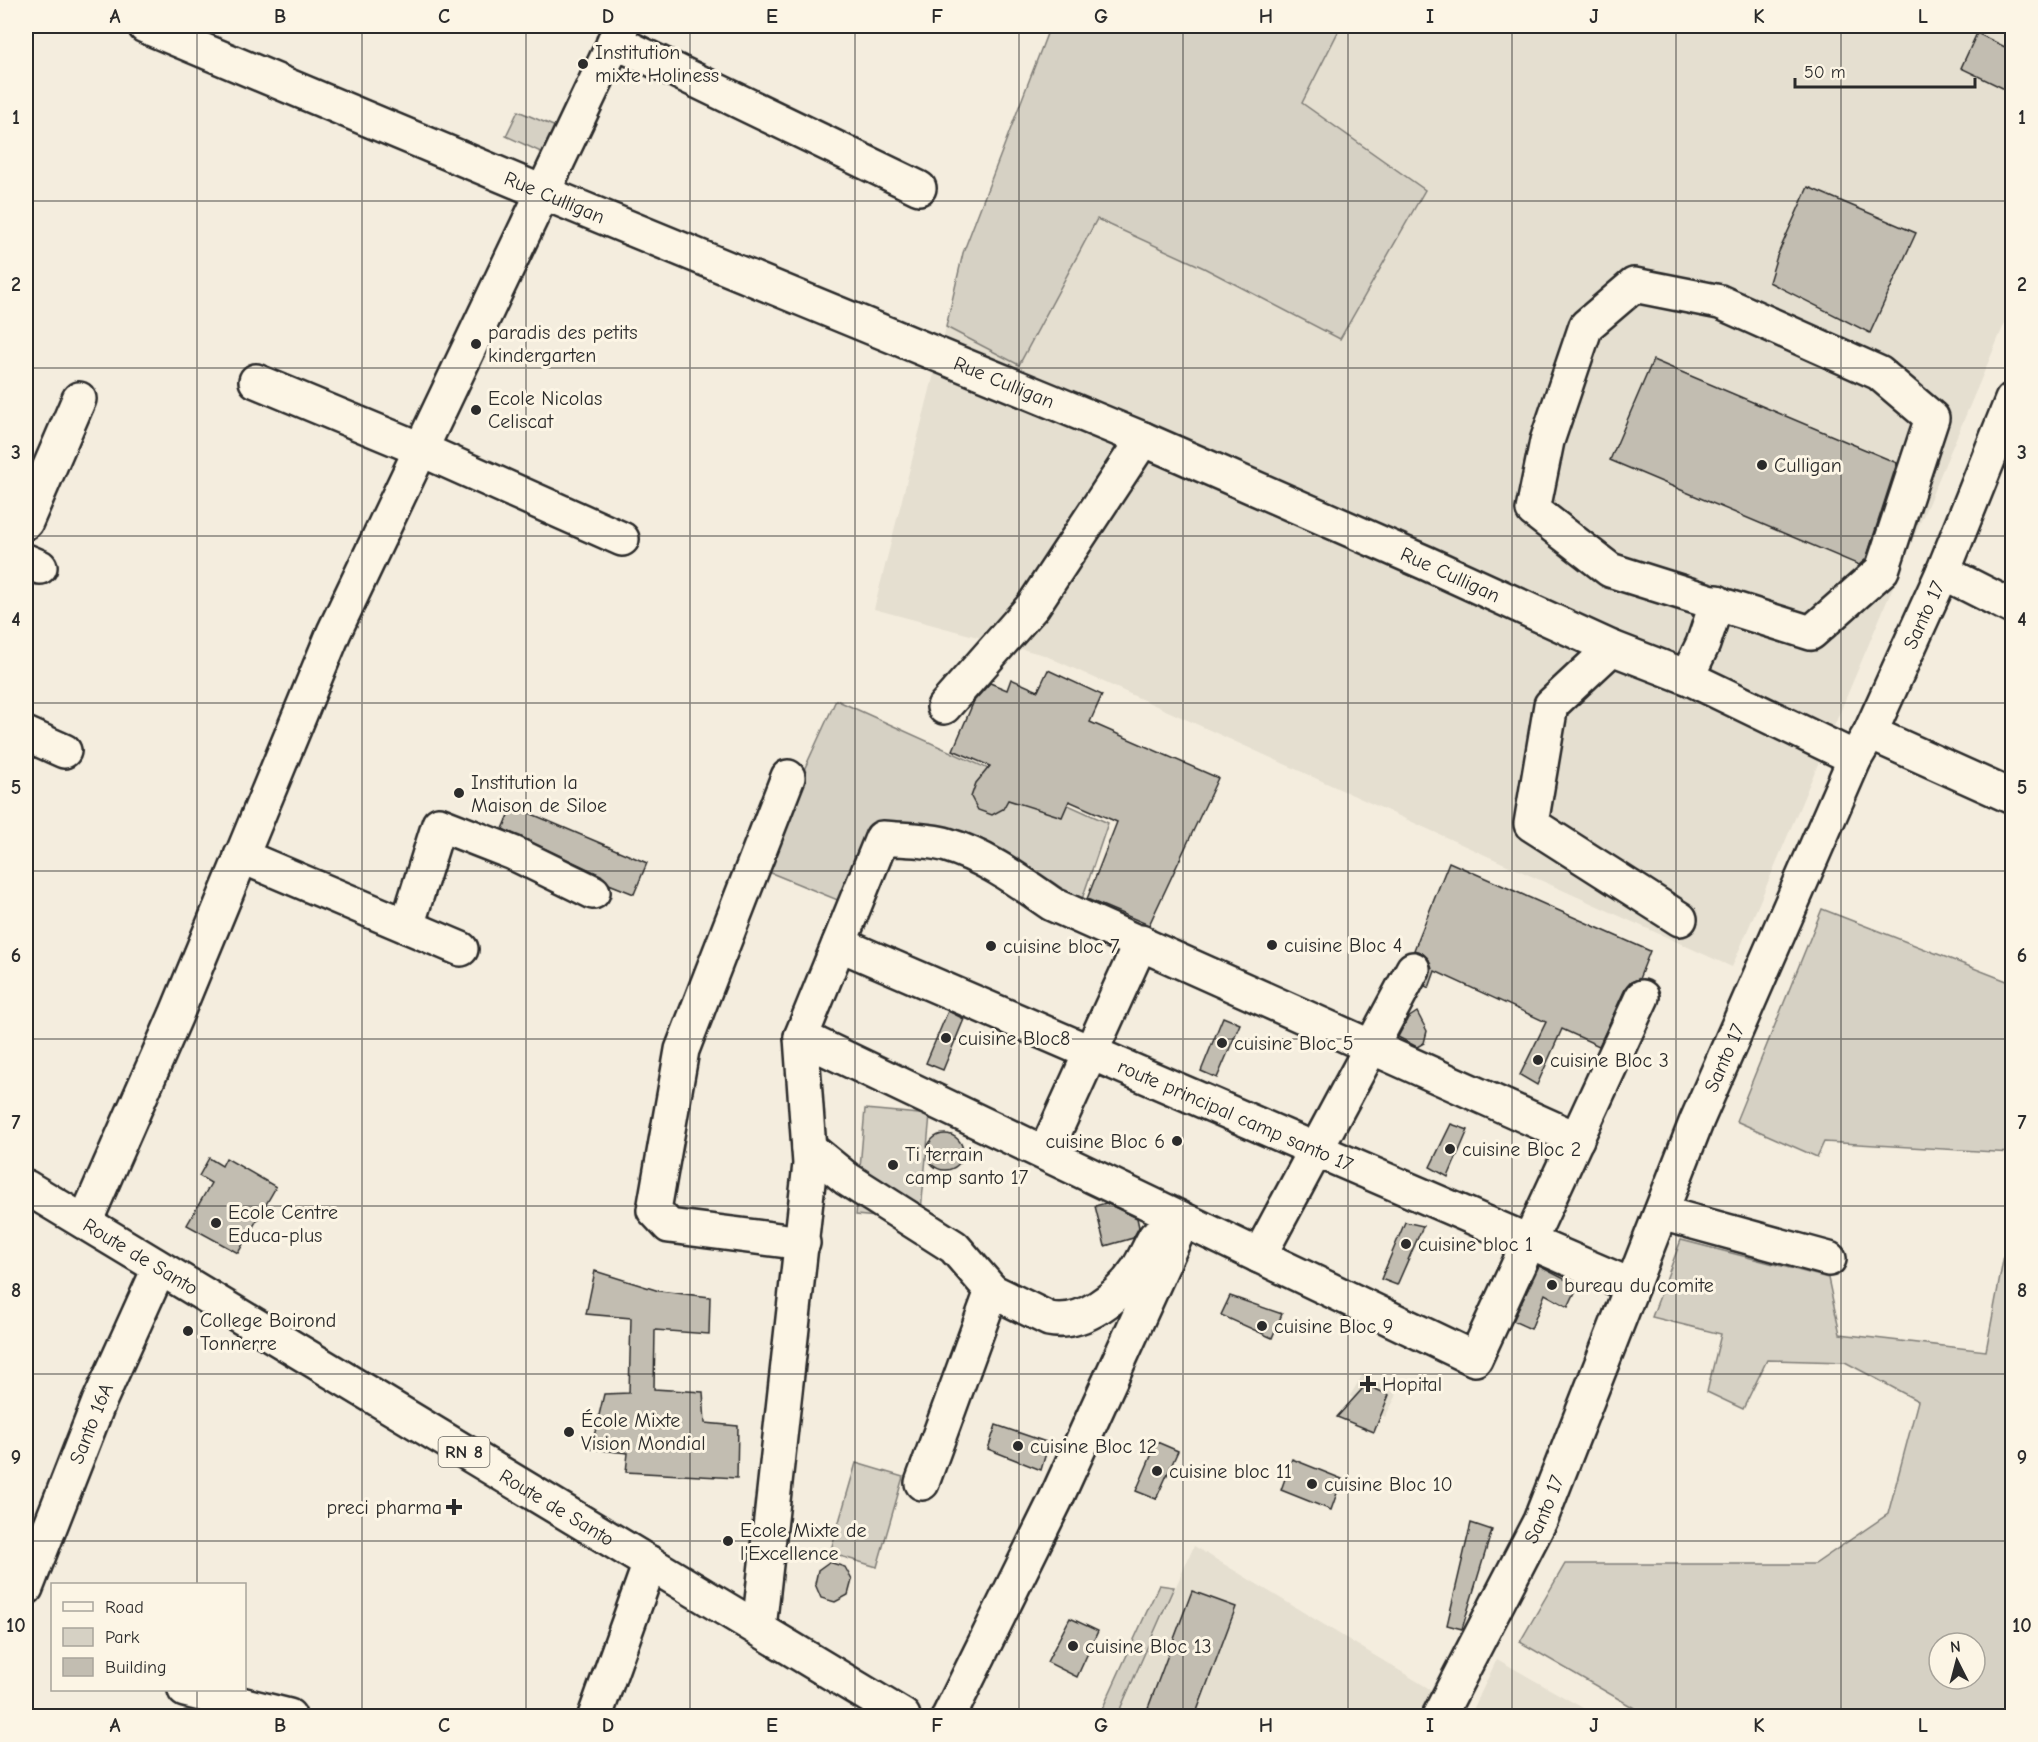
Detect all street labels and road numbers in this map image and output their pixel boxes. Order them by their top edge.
street label: Rue Culligan [501,166,608,228]
street label: Rue Culligan [950,351,1058,413]
street label: Rue Culligan [1397,542,1504,607]
street label: Santo 17 [1898,577,1949,653]
street label: Santo 17 [1699,1020,1749,1096]
street label: route principal camp santo 17 [1115,1054,1357,1176]
street label: Route de Santo [79,1213,202,1300]
street label: Santo 16A [64,1379,118,1467]
road number: RN 8 [438,1437,490,1467]
street label: Route de Santo [495,1464,618,1551]
street label: Santo 17 [1519,1471,1569,1547]

